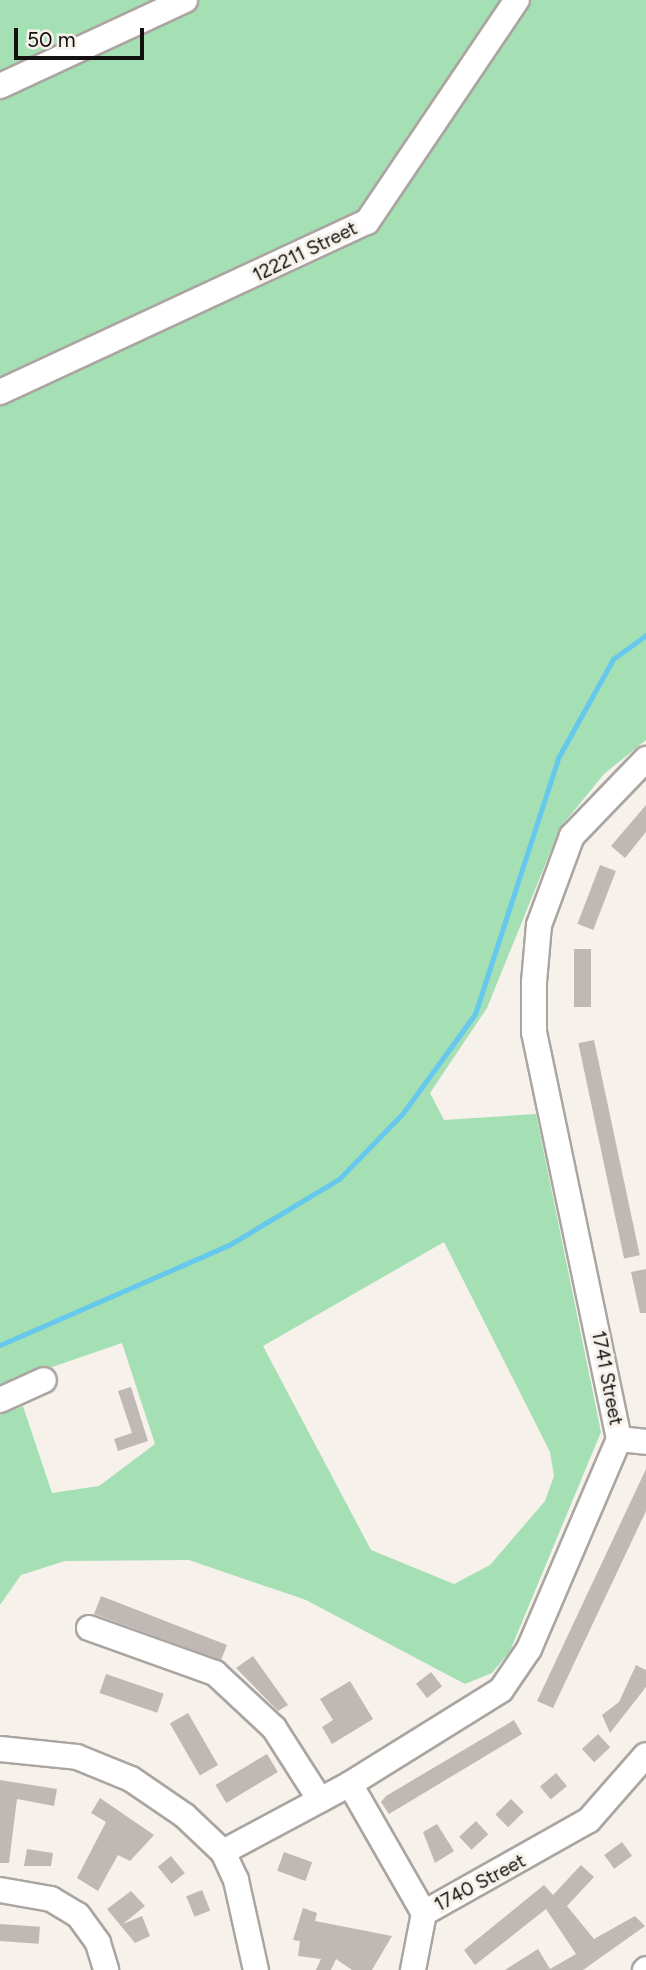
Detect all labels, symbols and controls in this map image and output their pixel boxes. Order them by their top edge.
scale bar [18,14,147,58]
text: 50 m [27,27,76,52]
street label: 122211 Street [249,217,361,287]
street label: 1741 Street [587,1329,627,1427]
street label: 1740 Street [431,1849,529,1917]

